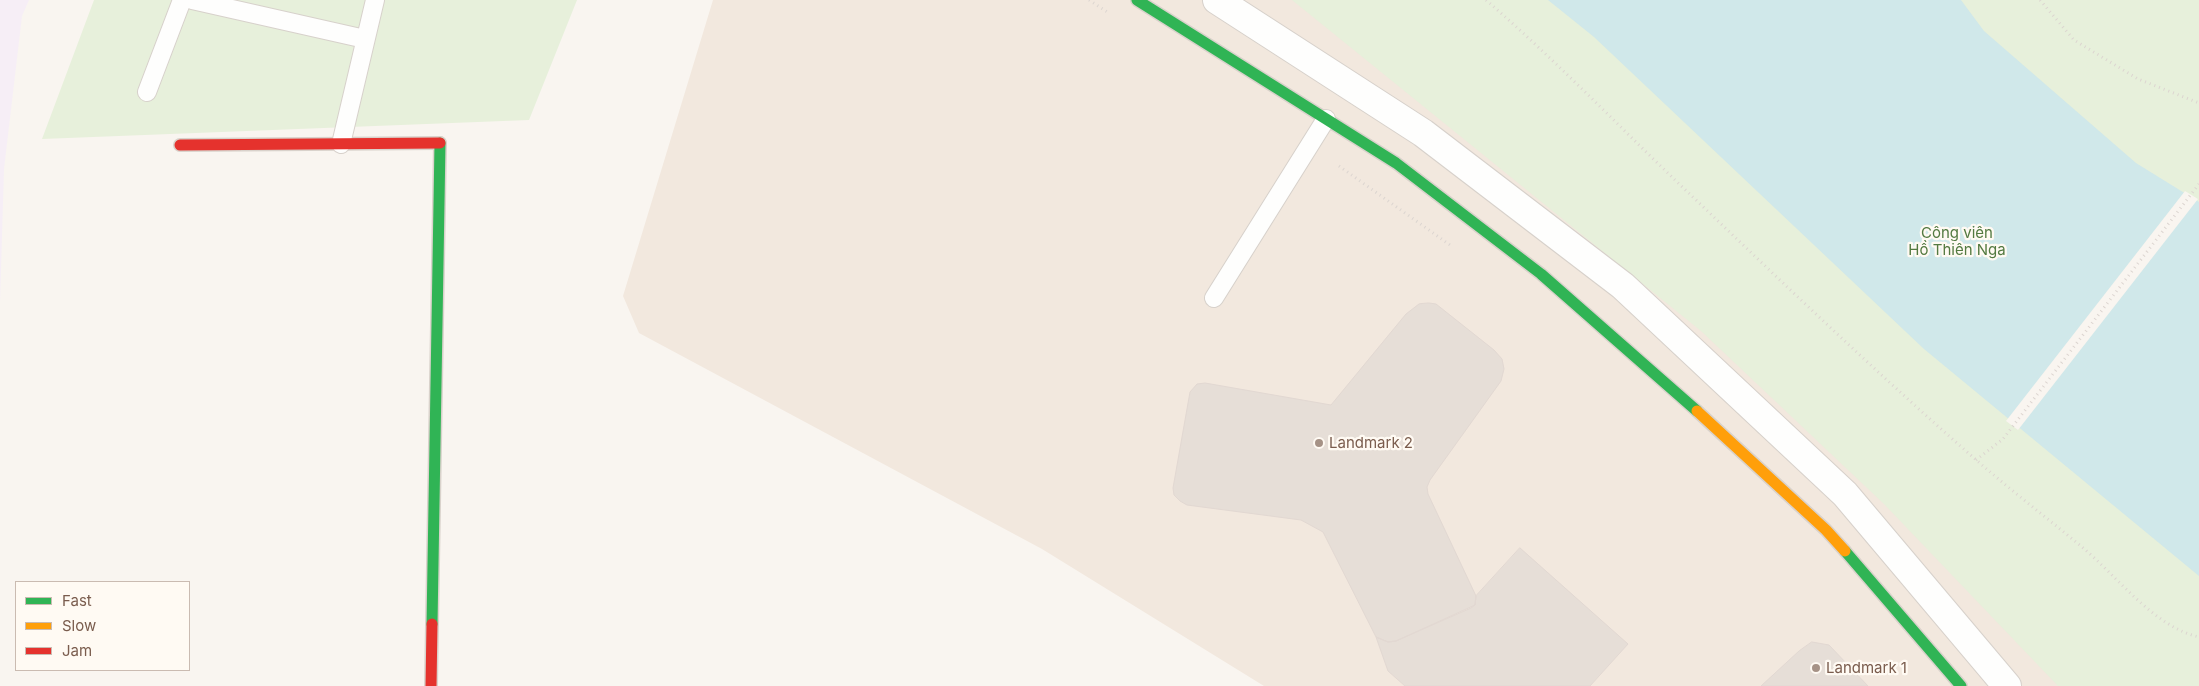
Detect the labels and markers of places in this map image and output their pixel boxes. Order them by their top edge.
place label: Landmark 2 [1329,434,1413,452]
marker: Landmark 2 [1313,437,1325,449]
place label: Landmark 1 [1826,659,1907,677]
marker: Landmark 1 [1810,662,1822,674]

